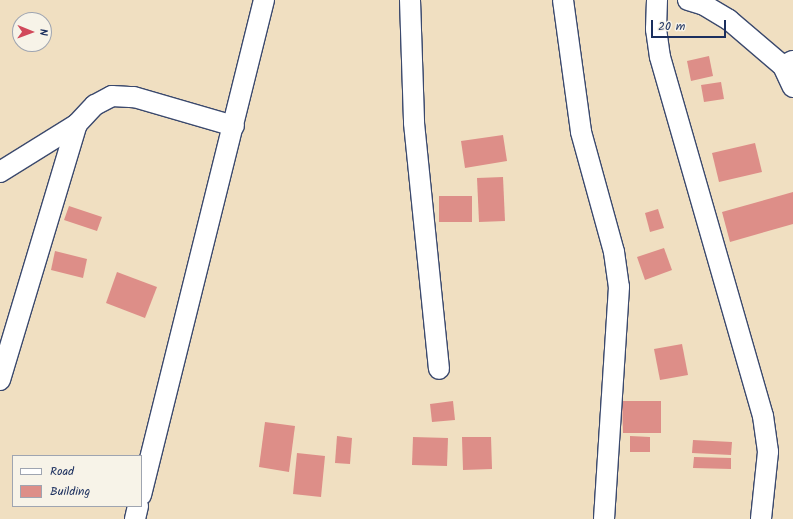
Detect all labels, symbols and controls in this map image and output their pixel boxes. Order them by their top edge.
north arrow [12,12,52,52]
scale bar [653,12,728,38]
text: 20 m [658,17,685,36]
text: N [34,29,52,36]
legend [12,455,142,507]
text: Road [50,462,74,481]
text: Building [50,482,90,501]

